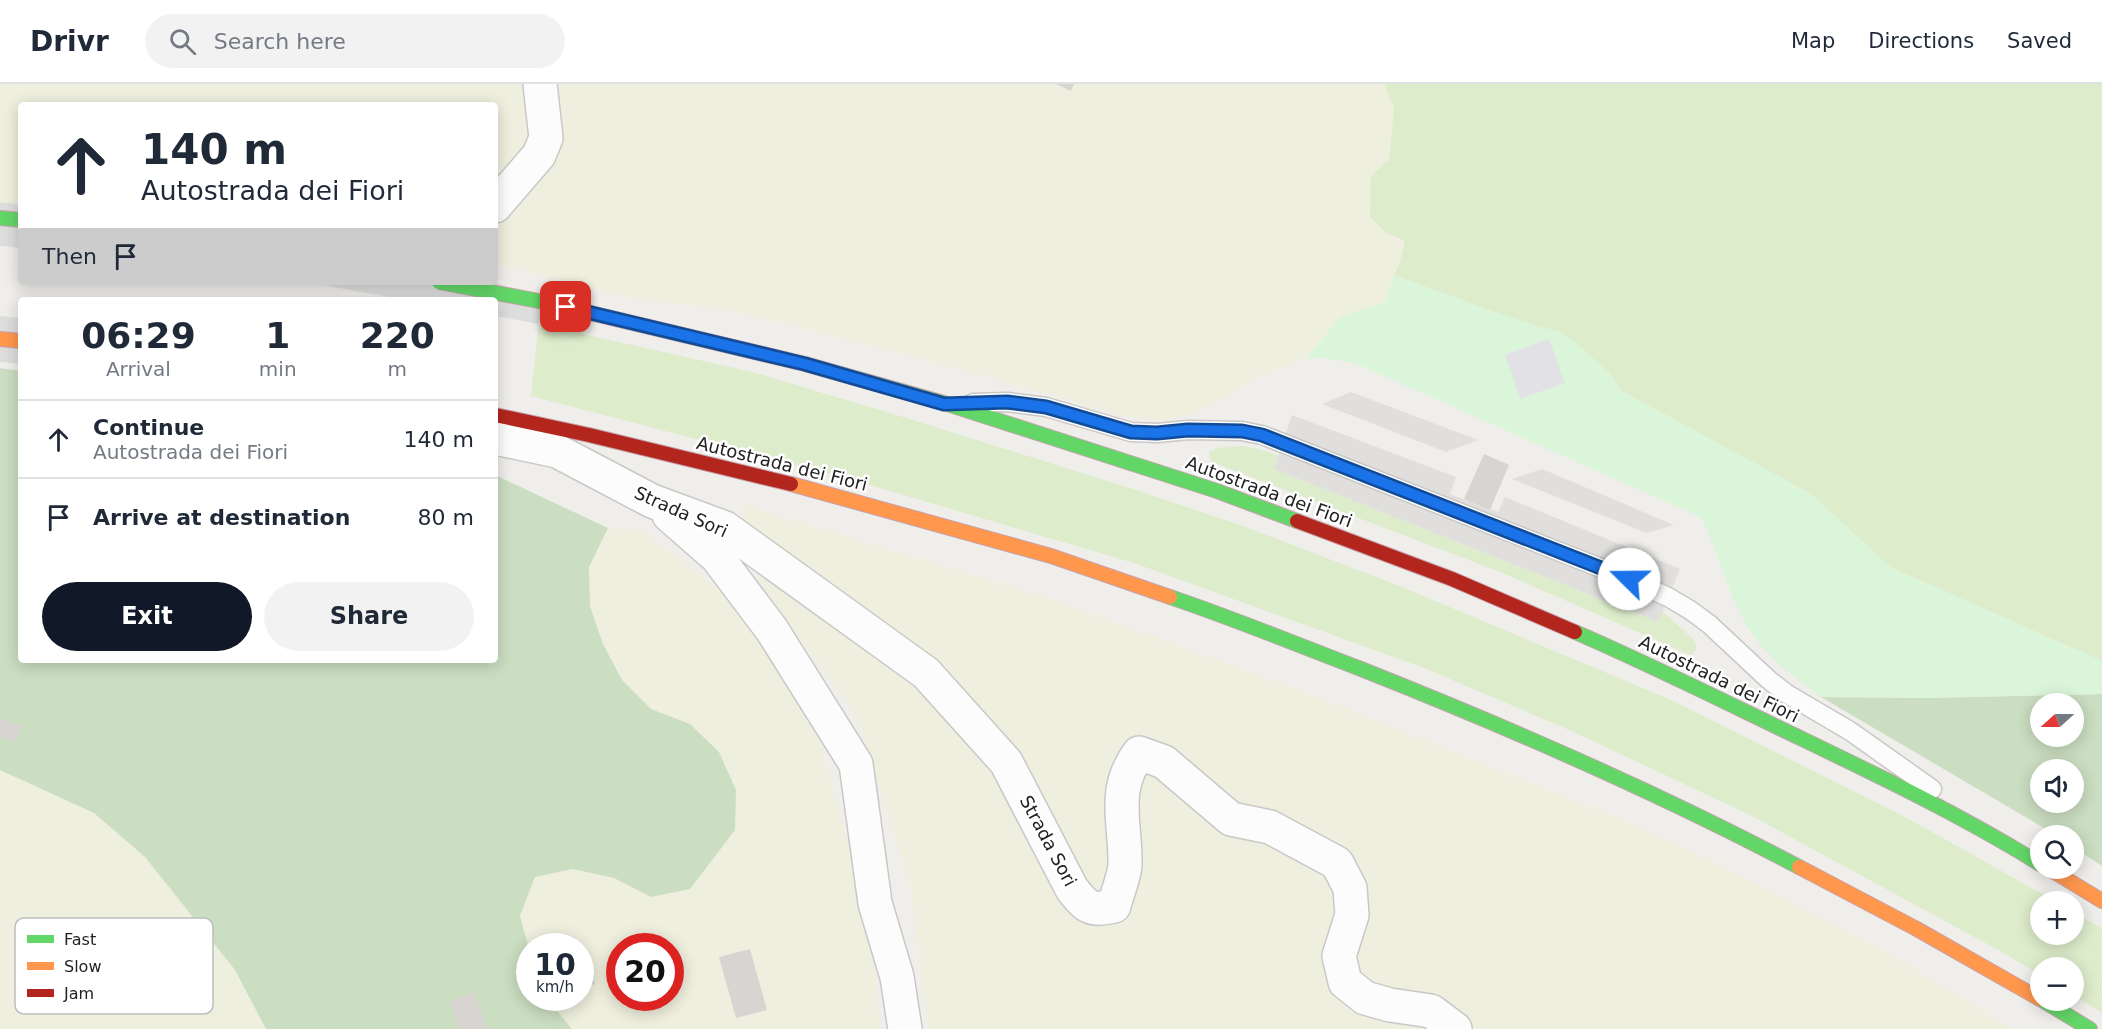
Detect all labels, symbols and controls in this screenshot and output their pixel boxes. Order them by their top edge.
search box [145,14,565,68]
text: Drivr [30,25,109,58]
icon: search [166,25,199,58]
text: Search here [214,29,346,54]
text: Map [1791,29,1835,53]
text: Directions [1868,29,1974,53]
text: Saved [2007,29,2072,53]
text: 140 m [141,125,287,174]
icon: ahead [42,126,120,204]
text: Autostrada dei Fiori [141,175,404,206]
icon: arrive [109,240,142,273]
text: Then [42,244,97,269]
pin [540,281,591,332]
icon: arrive [549,290,582,323]
text: 06:29 [81,315,196,356]
text: 1 [265,315,290,356]
text: 220 [360,315,435,356]
text: Arrival [106,357,171,381]
text: min [259,357,297,381]
text: m [388,357,407,381]
text: Continue [93,415,204,440]
icon: ahead [42,423,75,456]
text: 140 m [404,427,474,452]
street label: Autostrada dei Fiori [694,432,870,495]
text: Autostrada dei Fiori [93,440,288,464]
street label: Autostrada dei Fiori [1183,452,1355,531]
street label: Strada Sori [631,482,731,541]
icon: arrive [42,501,75,534]
text: Arrive at destination [93,505,350,530]
text: 80 m [418,505,474,530]
position arrow [1597,547,1661,611]
button: Exit [42,582,252,651]
button: Share [264,582,474,651]
street label: Autostrada dei Fiori [1636,631,1803,726]
north arrow [2030,693,2084,747]
map controls [2030,693,2084,1011]
button: sound [2030,759,2084,813]
street label: Strada Sori [1016,792,1081,890]
button: search [2030,825,2084,879]
button: + [2030,891,2084,945]
legend [15,918,213,1014]
text: Fast [64,930,96,949]
speed limit sign: 20 [606,933,684,1011]
text: 10 [534,947,576,982]
text: Slow [64,957,101,976]
button: − [2030,957,2084,1011]
text: km/h [536,978,574,996]
text: Jam [63,984,94,1003]

